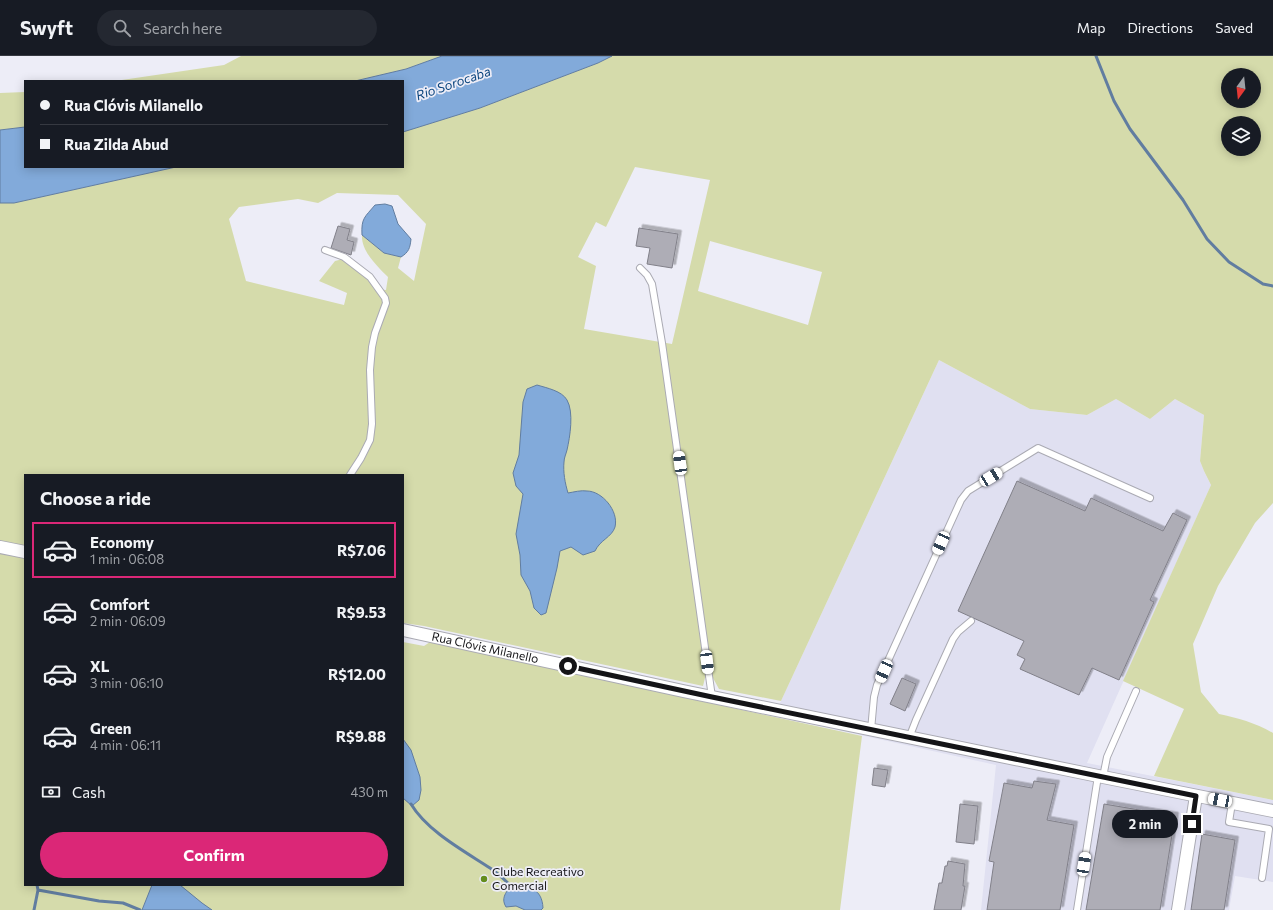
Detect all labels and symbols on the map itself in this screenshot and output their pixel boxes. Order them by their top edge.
water label: Rio Sorocaba [413,63,493,103]
north arrow [1221,68,1261,108]
car [672,450,688,476]
car [978,466,1004,488]
car [931,530,951,556]
street label: Rua Clóvis Milanello [431,628,540,665]
car [700,649,714,675]
route start [559,657,577,675]
car [874,658,894,684]
car [1207,792,1233,808]
callout: 2 min [1112,810,1178,838]
route end [1183,815,1201,833]
car [1076,851,1092,877]
place label: Clube Recreativo Comercial [492,864,584,892]
marker: Clube Recreativo Comercial [479,874,489,884]

